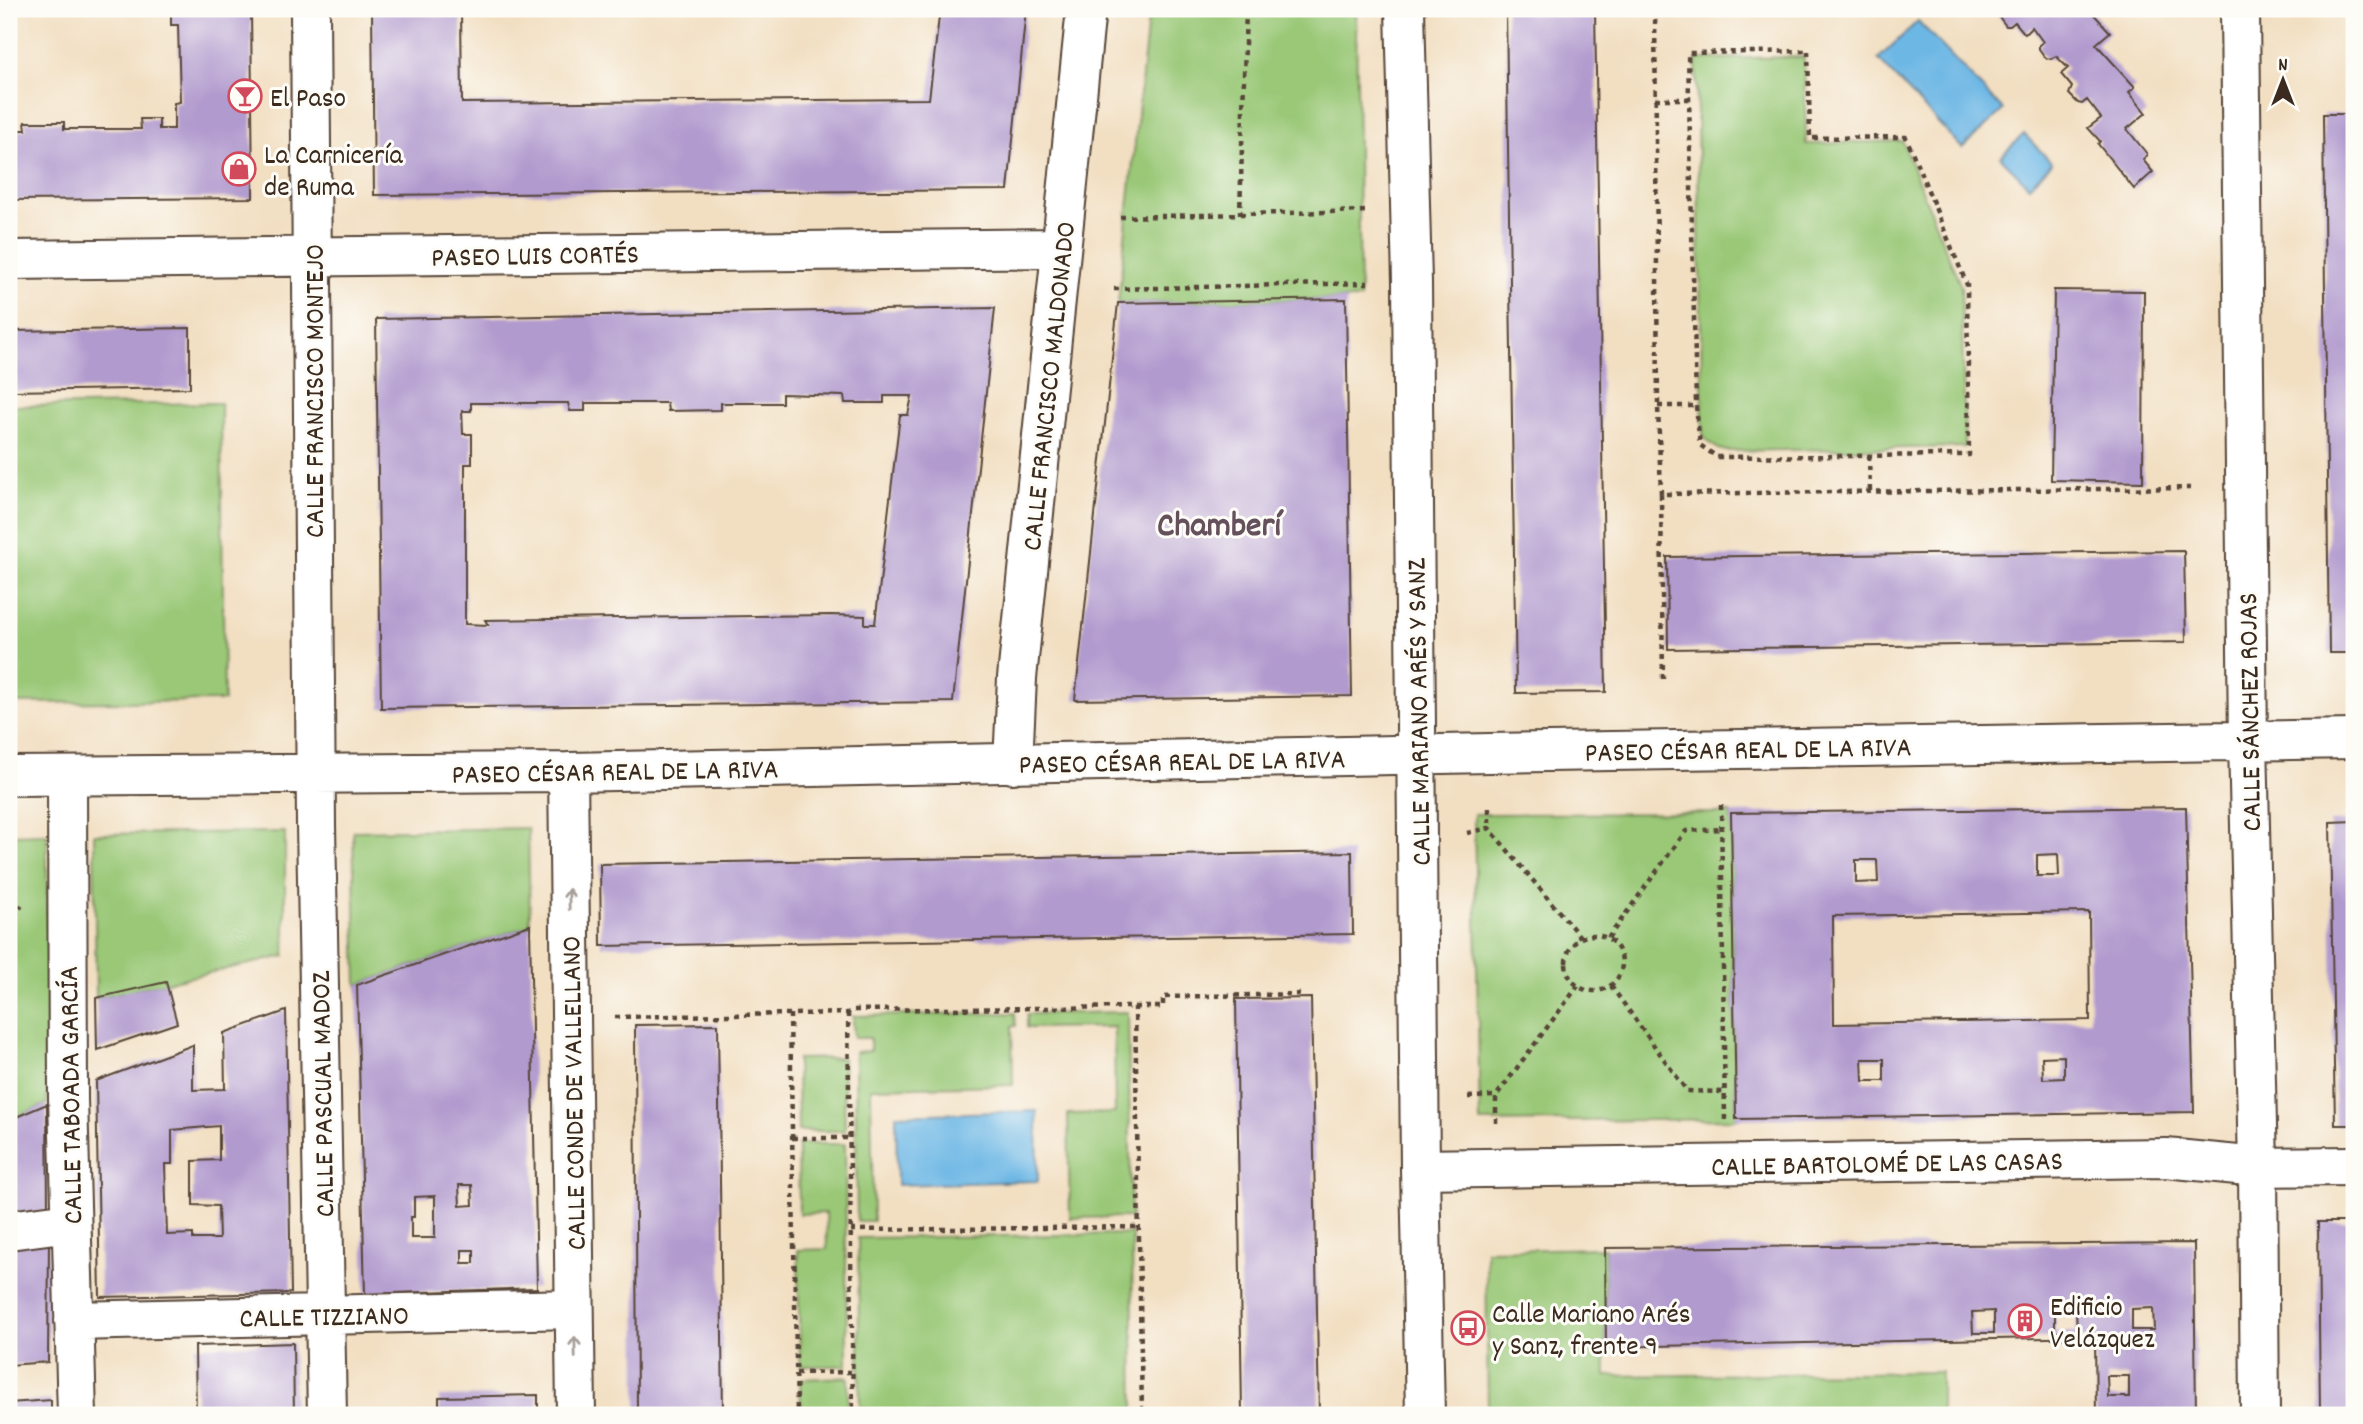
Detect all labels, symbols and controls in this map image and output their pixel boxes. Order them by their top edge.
north arrow [2248,46,2318,116]
text: N [2278,53,2288,80]
bar icon: El Paso [226,77,264,115]
place label: El Paso [270,81,346,121]
place label: La Carnicería de Ruma [264,138,404,210]
shop icon: La Carnicería de Ruma [220,150,258,188]
street label: CALLE FRANCISCO MALDONADO [1015,220,1089,553]
street label: PASEO LUIS CORTÉS [431,237,639,281]
street label: CALLE FRANCISCO MONTEJO [298,244,338,538]
district label: Chamberí [1157,503,1284,553]
street label: CALLE MARIANO ARÉS Y SANZ [1399,557,1445,866]
street label: CALLE SÁNCHEZ ROJAS [2231,592,2275,832]
street label: PASEO CÉSAR REAL DE LA RIVA [1584,730,1912,776]
street label: PASEO CÉSAR REAL DE LA RIVA [1018,742,1346,788]
street label: PASEO CÉSAR REAL DE LA RIVA [451,752,779,798]
one-way arrow [562,888,576,911]
street label: CALLE CONDE DE VALLELLANO [554,935,600,1250]
street label: CALLE TABOADA GARCÍA [52,965,96,1224]
street label: CALLE PASCUAL MADOZ [304,970,348,1218]
street label: CALLE BARTOLOMÉ DE LAS CASAS [1711,1144,2063,1190]
place label: Edificio Velázquez [2050,1290,2155,1362]
place label: Calle Mariano Arés y Sanz, frente 9 [1492,1297,1691,1369]
street label: CALLE TIZZIANO [239,1299,409,1341]
building icon: Edificio Velázquez [2006,1302,2044,1340]
bus stop icon: Calle Mariano Arés y Sanz, frente 9 [1449,1309,1487,1347]
one-way arrow [568,1336,582,1359]

